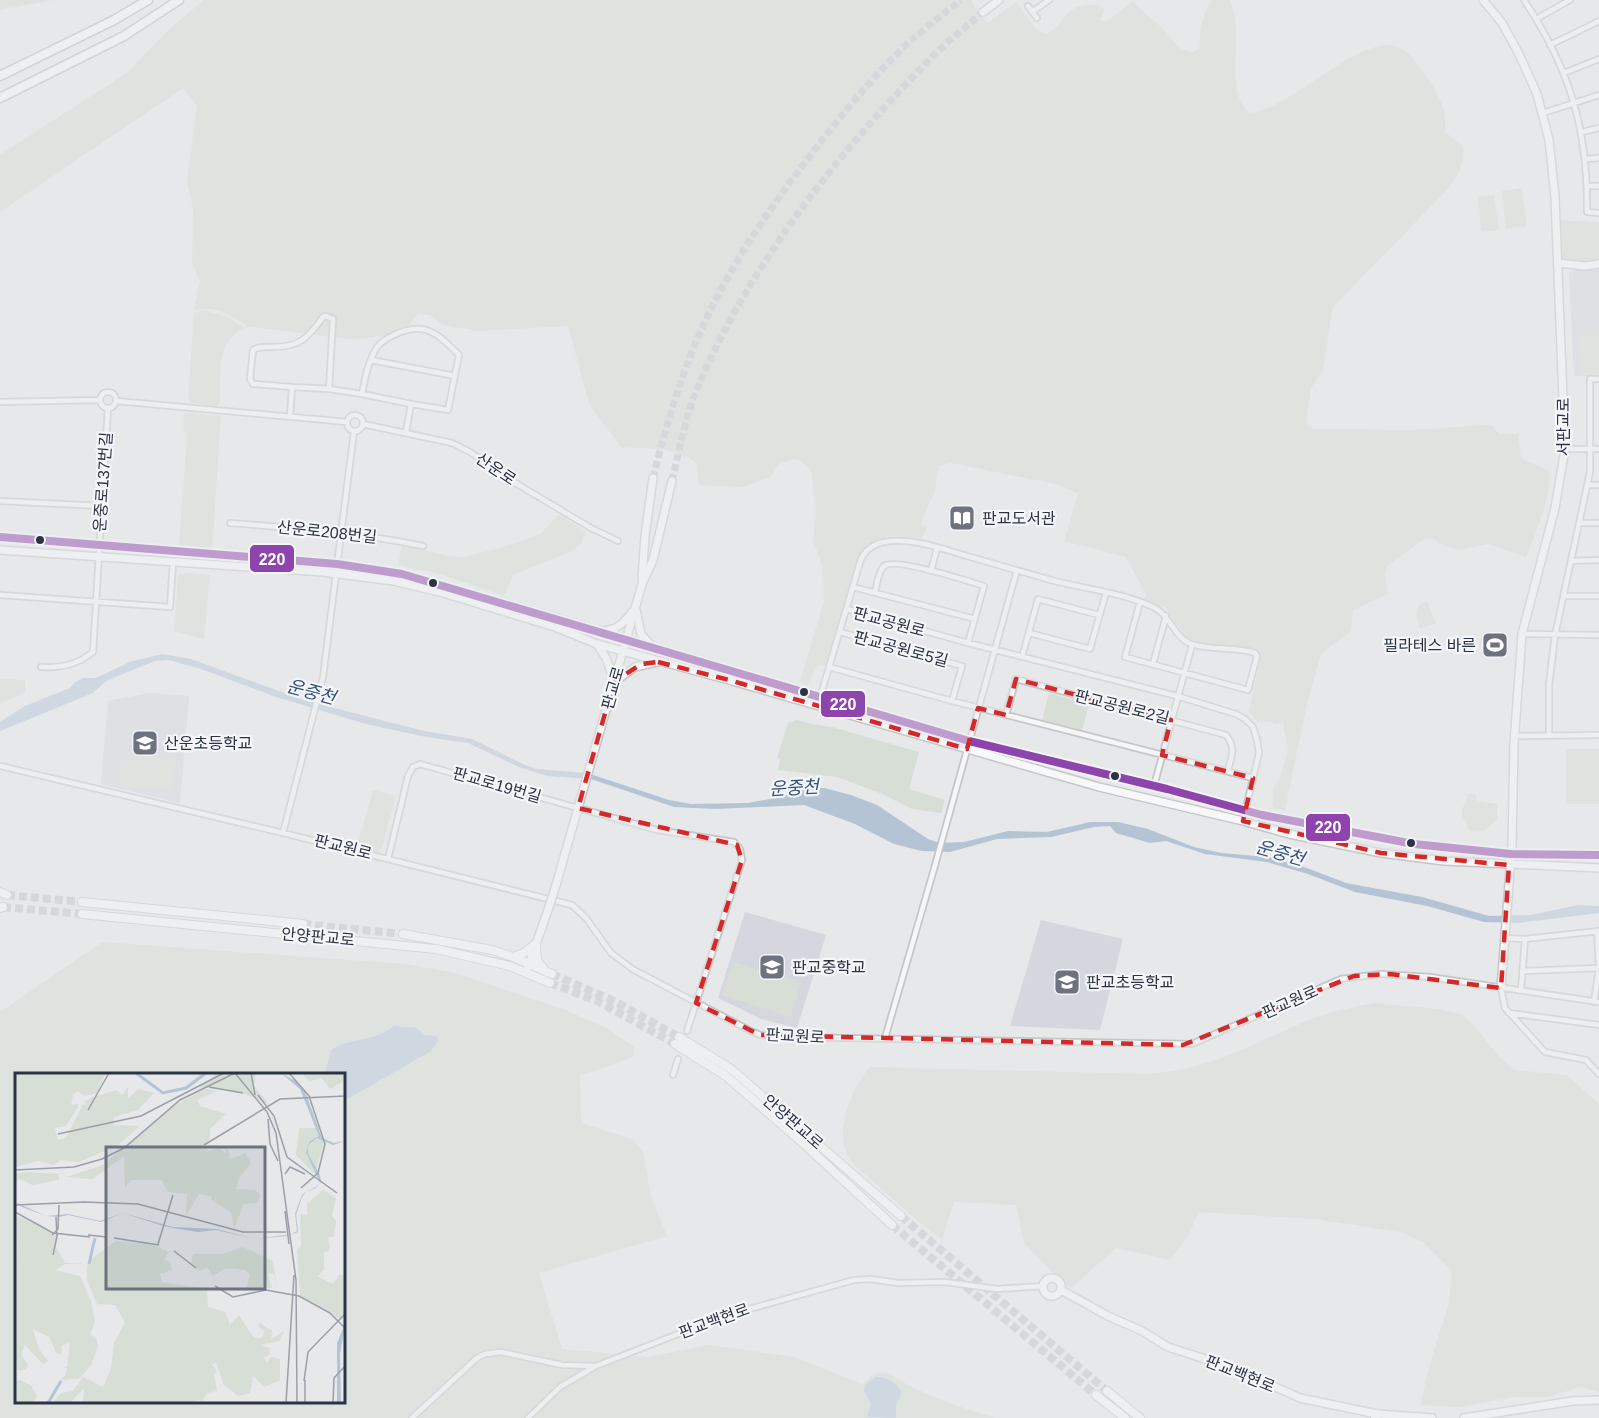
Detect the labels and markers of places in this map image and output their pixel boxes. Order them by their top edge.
library icon: 판교도서관 [947,503,977,533]
place label: 판교도서관 [982,510,1056,527]
unlabelled marker [34,534,46,546]
unlabelled marker [427,577,439,589]
sports icon: 필라테스 바른 [1480,630,1510,660]
place label: 필라테스 바른 [1383,637,1476,654]
unlabelled marker [798,686,810,698]
school or university icon: 산운초등학교 [130,728,160,758]
place label: 산운초등학교 [164,735,252,752]
unlabelled marker [1109,770,1121,782]
unlabelled marker [1405,837,1417,849]
school or university icon: 판교중학교 [757,952,787,982]
place label: 판교중학교 [792,959,866,976]
school or university icon: 판교초등학교 [1052,967,1082,997]
place label: 판교초등학교 [1086,974,1174,991]

